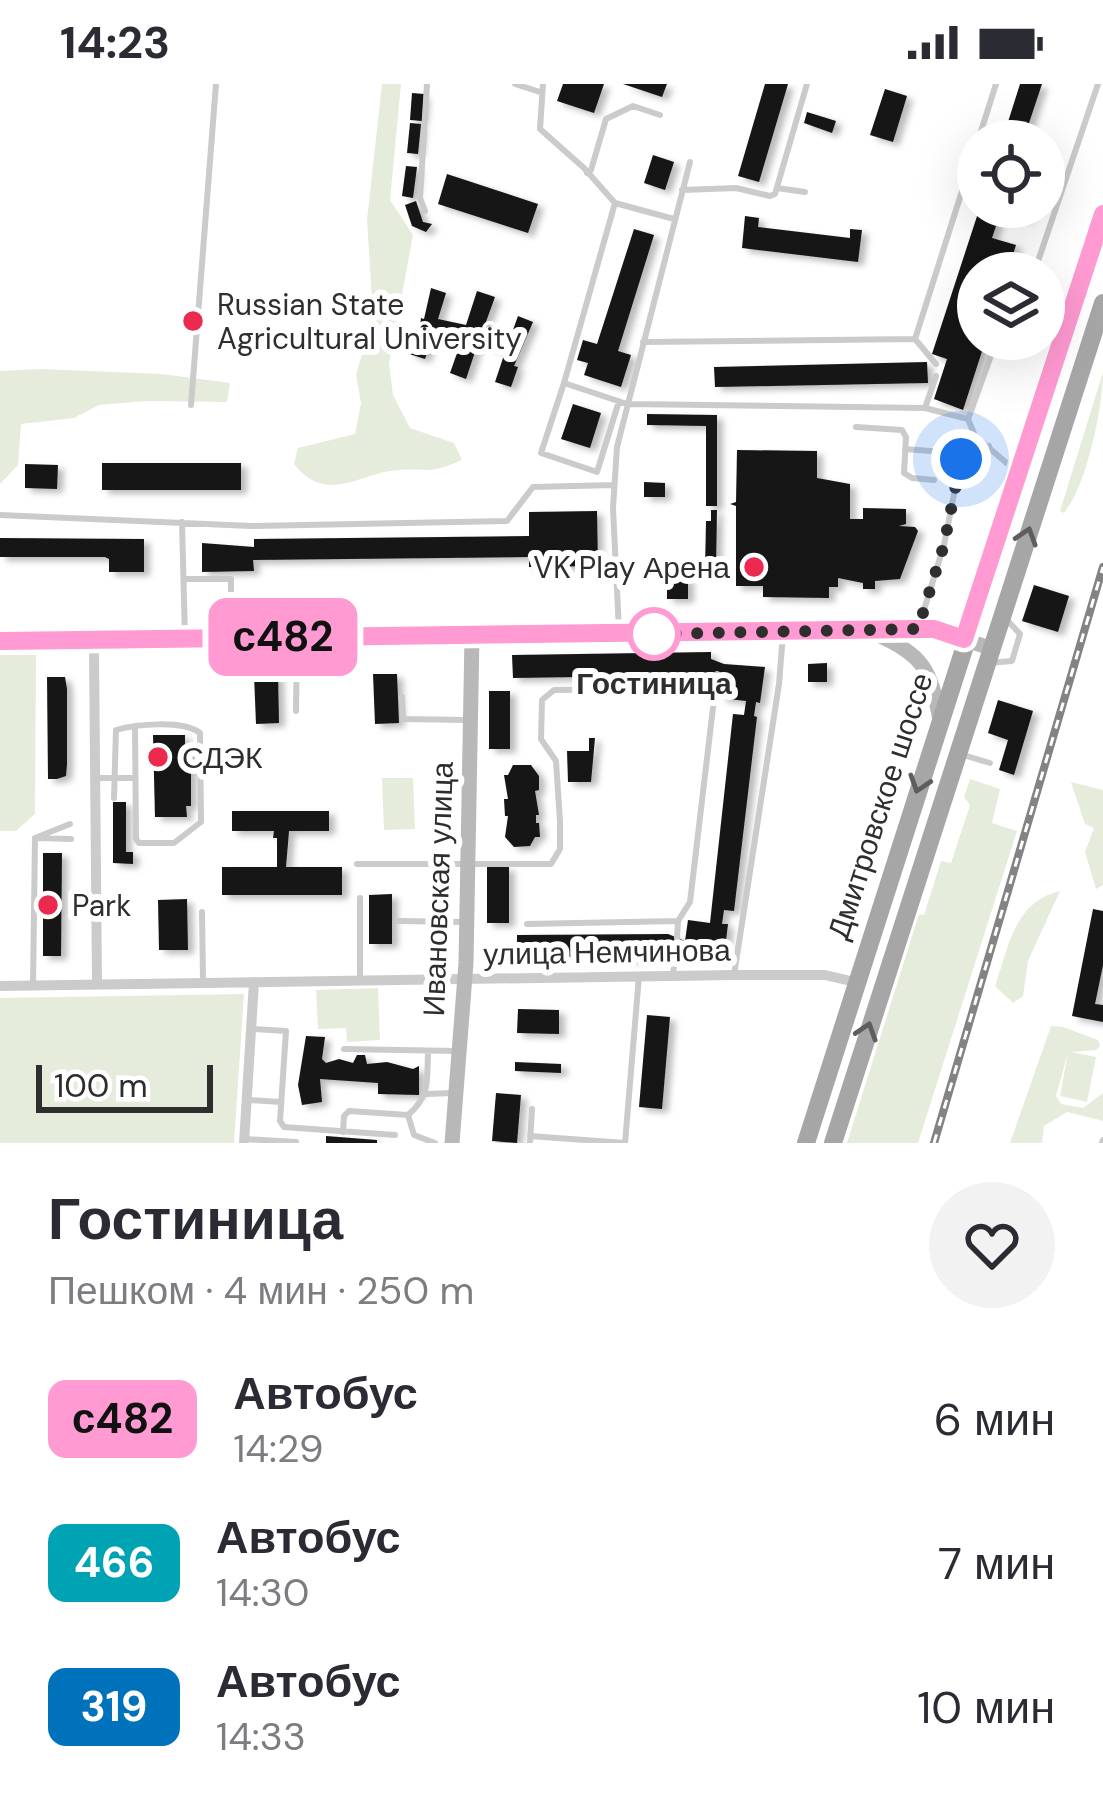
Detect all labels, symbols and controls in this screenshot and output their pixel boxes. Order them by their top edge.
text: 14:23 [60,13,170,72]
map controls [957,120,1065,360]
button: locate [957,120,1065,228]
button: layers [957,252,1065,360]
place label: Russian State Agricultural University [217,285,522,358]
marker: Russian State Agricultural University [180,308,206,334]
your location [931,429,991,489]
one-way arrow [1012,526,1037,547]
place label: VK Play Арена [533,548,730,587]
marker: VK Play Арена [741,554,767,580]
line badge: с482 [199,598,367,676]
text: с482 [232,609,334,664]
marker: Гостиница [629,609,679,659]
place label: Гостиница [576,664,732,703]
street label: Дмитровское шоссе [819,668,941,944]
place label: СДЭК [182,738,263,777]
marker: СДЭК [145,744,171,770]
street label: Ивановская улица [414,761,462,1017]
one-way arrow [908,773,933,794]
place label: Park [72,886,131,925]
marker: Park [35,892,61,918]
street label: улица Немчинова [483,930,731,974]
one-way arrow [853,1021,878,1042]
scale bar [36,1059,213,1112]
text: 100 m [54,1064,148,1107]
text: Гостиница [48,1182,343,1257]
button: heart [929,1182,1055,1308]
text: Пешком · 4 мин · 250 m [48,1265,474,1316]
text: Автобус [233,1364,418,1423]
text: 6 мин [934,1390,1055,1449]
text: с482 [72,1391,173,1446]
text: 14:29 [233,1423,323,1474]
text: Автобус [216,1508,401,1567]
text: 7 мин [938,1534,1055,1593]
text: 466 [74,1535,154,1590]
text: 14:30 [216,1567,309,1618]
text: Автобус [216,1652,401,1711]
text: 10 мин [917,1678,1055,1737]
text: 319 [81,1679,148,1734]
text: 14:33 [216,1711,306,1762]

